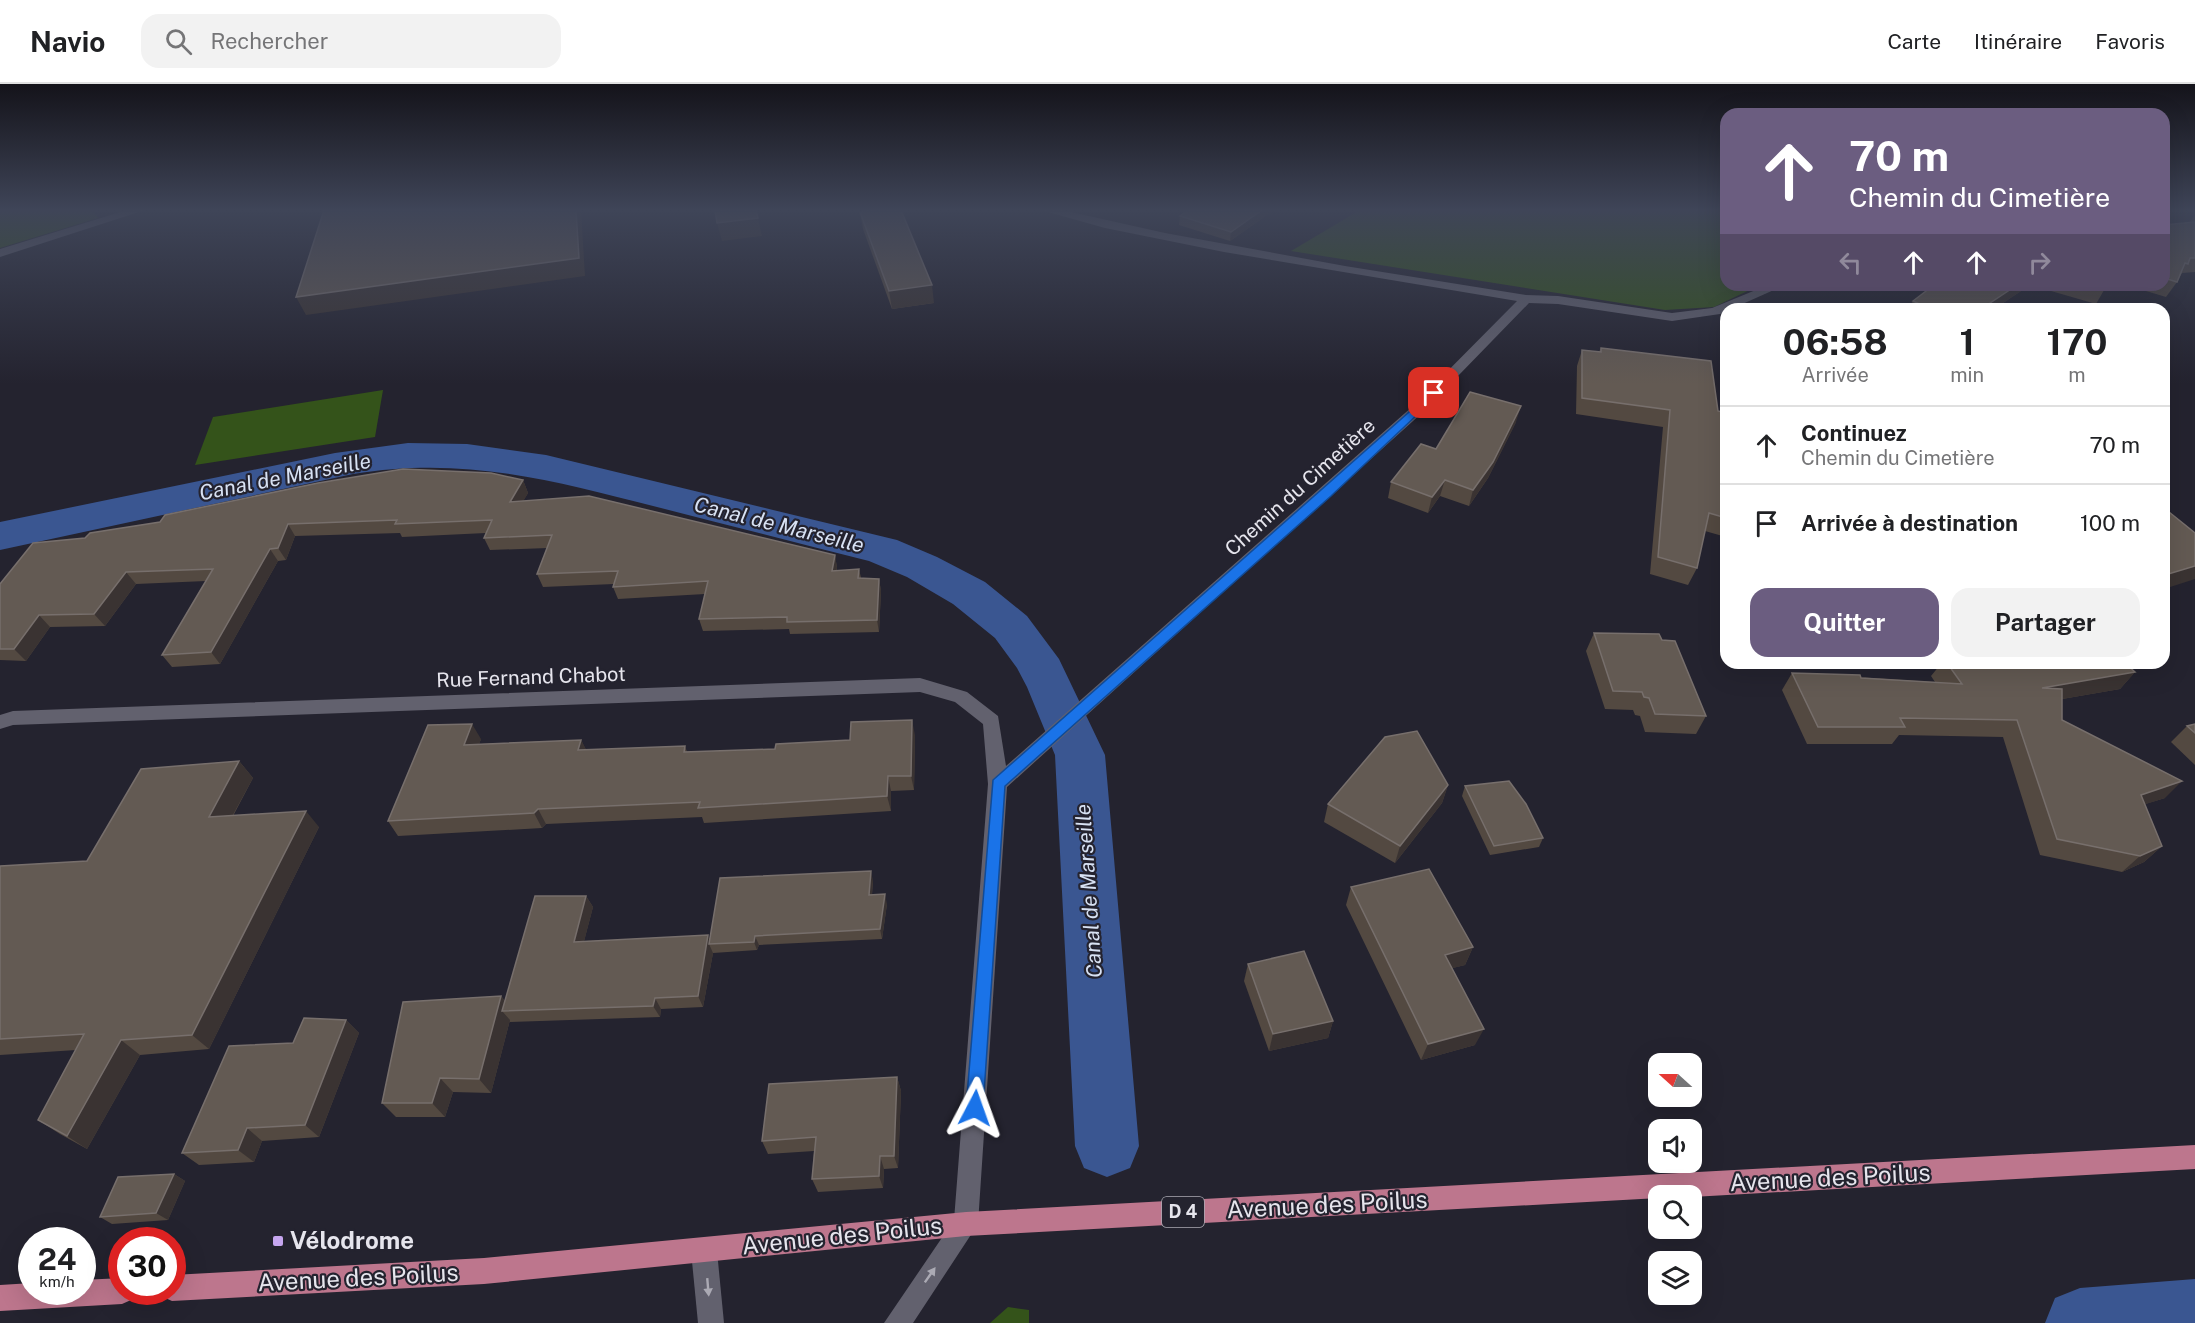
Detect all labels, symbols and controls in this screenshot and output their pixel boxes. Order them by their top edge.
search box [141,14,561,68]
text: Navio [30,25,105,58]
icon: search [162,25,195,58]
text: Rechercher [210,28,328,54]
text: Carte [1887,29,1941,54]
text: Itinéraire [1974,29,2062,54]
text: Favoris [2095,29,2165,54]
text: 70 m [1849,131,1949,180]
icon: ahead [1750,132,1828,210]
text: Chemin du Cimetière [1849,181,2110,213]
icon: left [1834,246,1867,279]
icon: ahead [1897,246,1930,279]
icon: ahead [1960,246,1993,279]
icon: right [2023,246,2056,279]
text: 06:58 [1783,321,1888,363]
text: 1 [1959,321,1975,363]
text: 170 [2047,321,2107,363]
text: Arrivée [1801,363,1869,387]
text: min [1950,363,1984,387]
text: m [2068,363,2086,387]
pin [1408,367,1459,418]
icon: arrive [1417,376,1450,409]
street label: Chemin du Cimetière [1220,413,1380,561]
text: Continuez [1801,420,1907,446]
icon: ahead [1750,429,1783,462]
text: 70 m [2089,432,2140,458]
text: Chemin du Cimetière [1801,446,1995,470]
water label: Canal de Marseille [197,448,373,505]
water label: Canal de Marseille [691,491,867,558]
icon: arrive [1750,507,1783,540]
text: Arrivée à destination [1801,510,2018,536]
text: 100 m [2080,510,2140,536]
button: Quitter [1750,588,1939,657]
button: Partager [1951,588,2140,657]
street label: Rue Fernand Chabot [436,662,626,692]
water label: Canal de Marseille [1070,803,1107,979]
north arrow [1648,1053,1702,1107]
map controls [1648,1053,1702,1305]
position arrow [943,1076,1007,1140]
button: sound [1648,1119,1702,1173]
street label: Avenue des Poilus [1729,1158,1931,1196]
street label: Avenue des Poilus [1226,1185,1428,1223]
button: search [1648,1185,1702,1239]
road number: D 4 [1162,1197,1204,1227]
street label: Avenue des Poilus [740,1211,943,1259]
place label: Vélodrome [290,1226,414,1254]
speed limit sign: 30 [108,1227,186,1305]
marker: Vélodrome [271,1234,285,1248]
text: 24 [38,1241,76,1277]
button: layers [1648,1251,1702,1305]
street label: Avenue des Poilus [257,1258,459,1296]
one-way arrow [924,1267,935,1283]
text: km/h [39,1273,75,1290]
one-way arrow [703,1277,712,1296]

